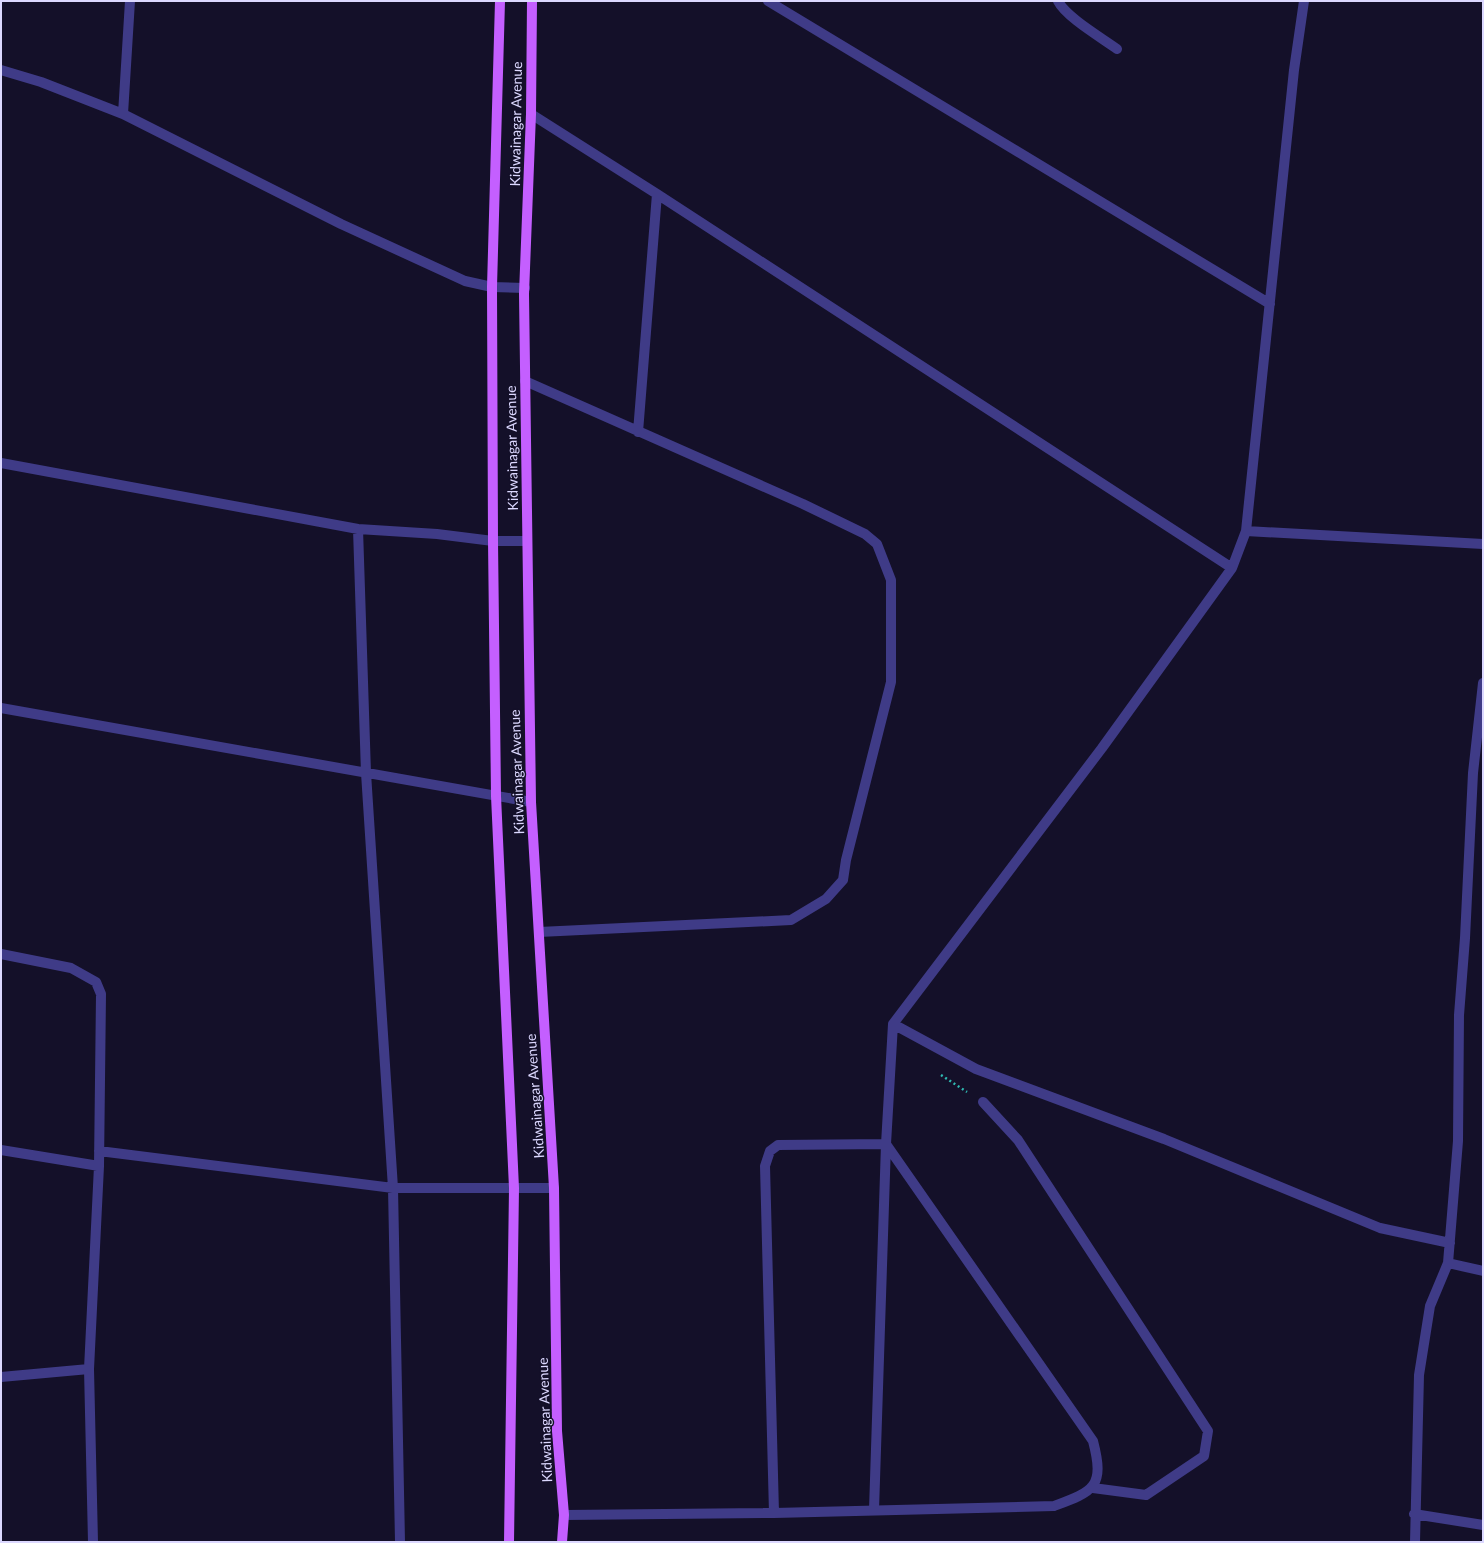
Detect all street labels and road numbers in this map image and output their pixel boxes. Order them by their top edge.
street label: Kidwainagar Avenue [506,61,525,187]
street label: Kidwainagar Avenue [502,385,521,511]
street label: Kidwainagar Avenue [506,709,527,835]
street label: Kidwainagar Avenue [522,1033,547,1159]
street label: Kidwainagar Avenue [534,1357,555,1483]

